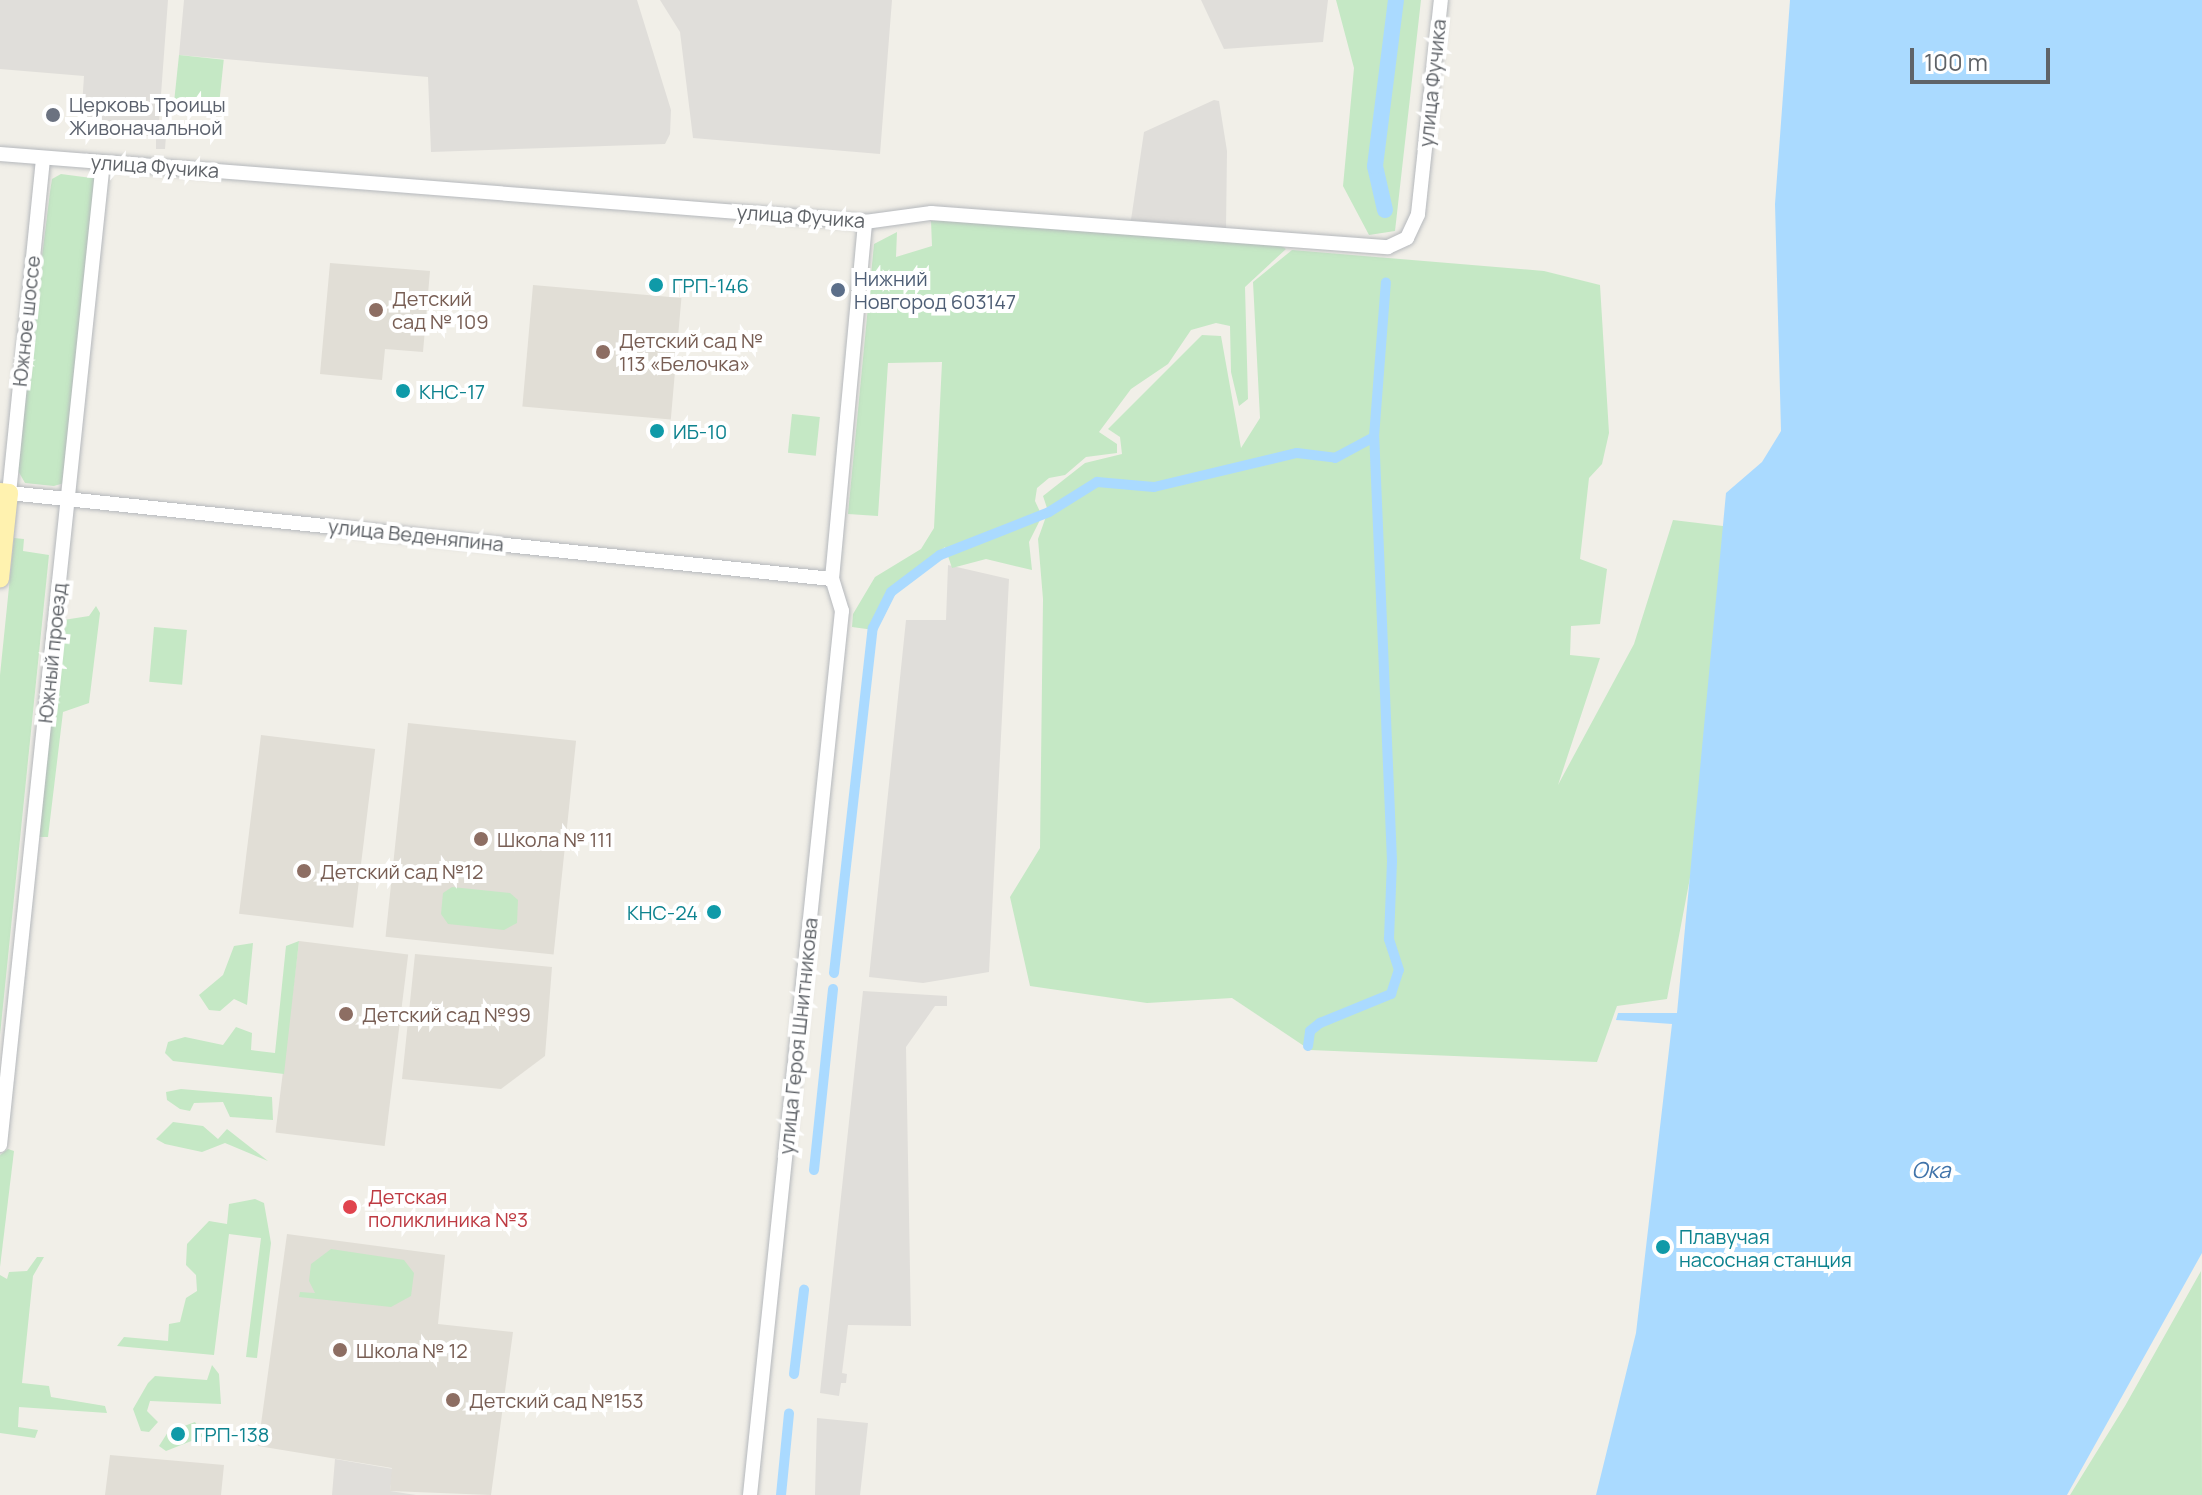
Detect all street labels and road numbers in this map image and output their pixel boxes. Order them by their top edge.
street label: улица Фучика [1413,18,1451,148]
street label: улица Фучика [90,150,220,182]
street label: улица Фучика [736,200,866,232]
street label: Южное шоссе [7,254,45,388]
street label: улица Веденяпина [327,514,505,556]
street label: Южный проезд [33,582,71,724]
street label: улица Героя Шнитникова [774,916,822,1156]

